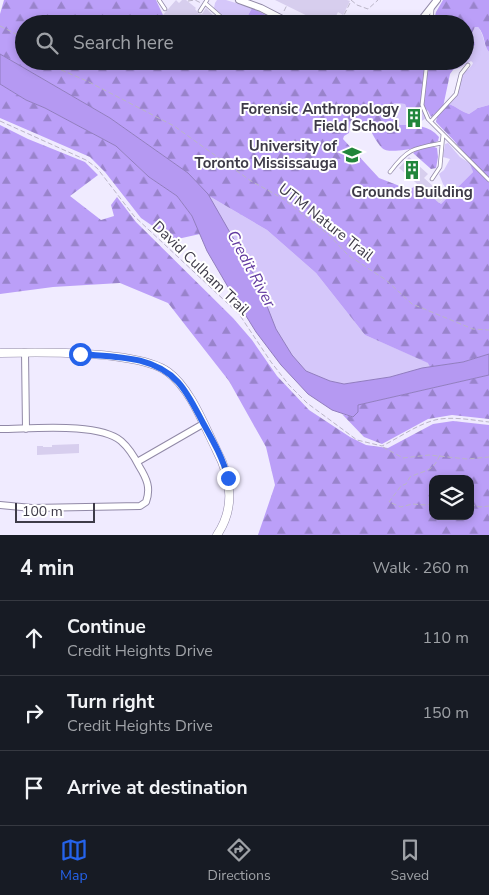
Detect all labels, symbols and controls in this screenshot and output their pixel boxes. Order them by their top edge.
search box [15,15,474,70]
icon: search [33,29,61,57]
text: Search here [73,30,174,56]
place label: Forensic Anthropology Field School [240,99,399,136]
building icon: Forensic Anthropology Field School [403,107,425,129]
place label: University of Toronto Mississauga [195,136,338,173]
school or university icon: University of Toronto Mississauga [341,144,363,166]
building icon: Grounds Building [401,159,423,181]
street label: UTM Nature Trail [274,179,378,266]
place label: Grounds Building [351,182,473,202]
street label: David Culham Trail [148,216,254,320]
water label: Credit River [221,227,281,313]
route start [69,343,92,366]
route end [217,467,240,490]
map controls [429,475,474,520]
button: layers [429,475,474,520]
scale bar [15,500,95,523]
text: 100 m [22,502,63,521]
text: 4 min [20,554,74,582]
text: Walk · 260 m [373,557,469,579]
text: Continue [67,614,146,640]
icon: ahead [20,624,48,652]
text: 110 m [422,627,469,649]
text: Credit Heights Drive [67,640,213,662]
text: Turn right [67,689,154,715]
icon: right [20,699,48,727]
text: 150 m [422,702,469,724]
text: Credit Heights Drive [67,715,213,737]
icon: arrive [20,774,48,802]
text: Arrive at destination [67,775,248,801]
tab: Map [60,836,88,885]
tab: Directions [208,836,271,885]
tab: Saved [390,836,429,885]

